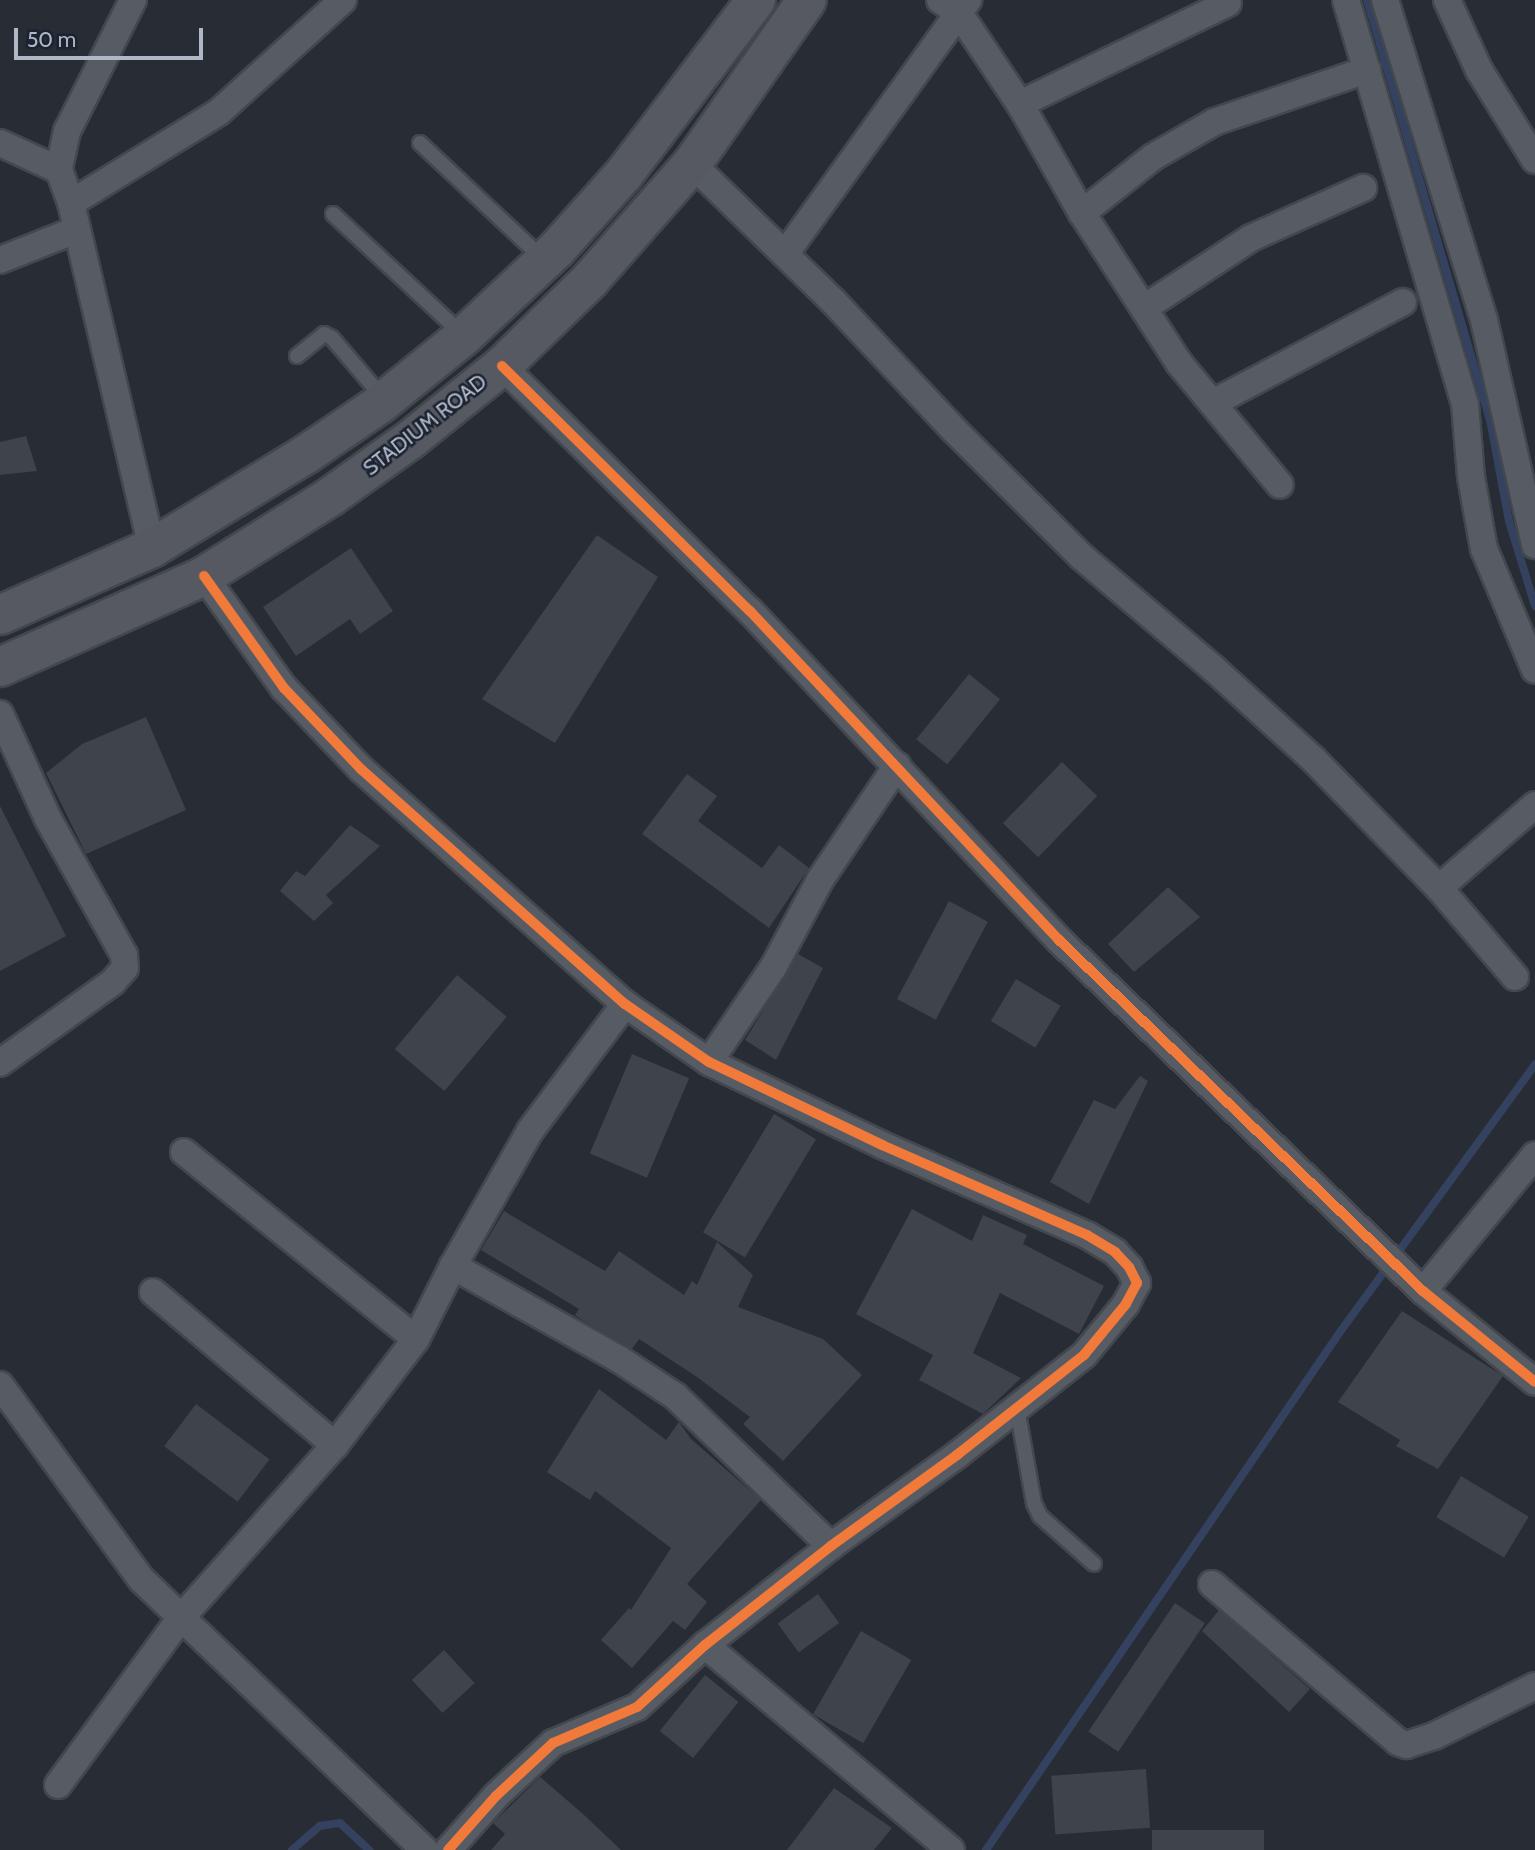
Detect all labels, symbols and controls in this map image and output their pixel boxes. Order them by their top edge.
scale bar [18,14,206,58]
text: 50 m [27,27,76,52]
street label: STADIUM ROAD [358,369,492,481]

